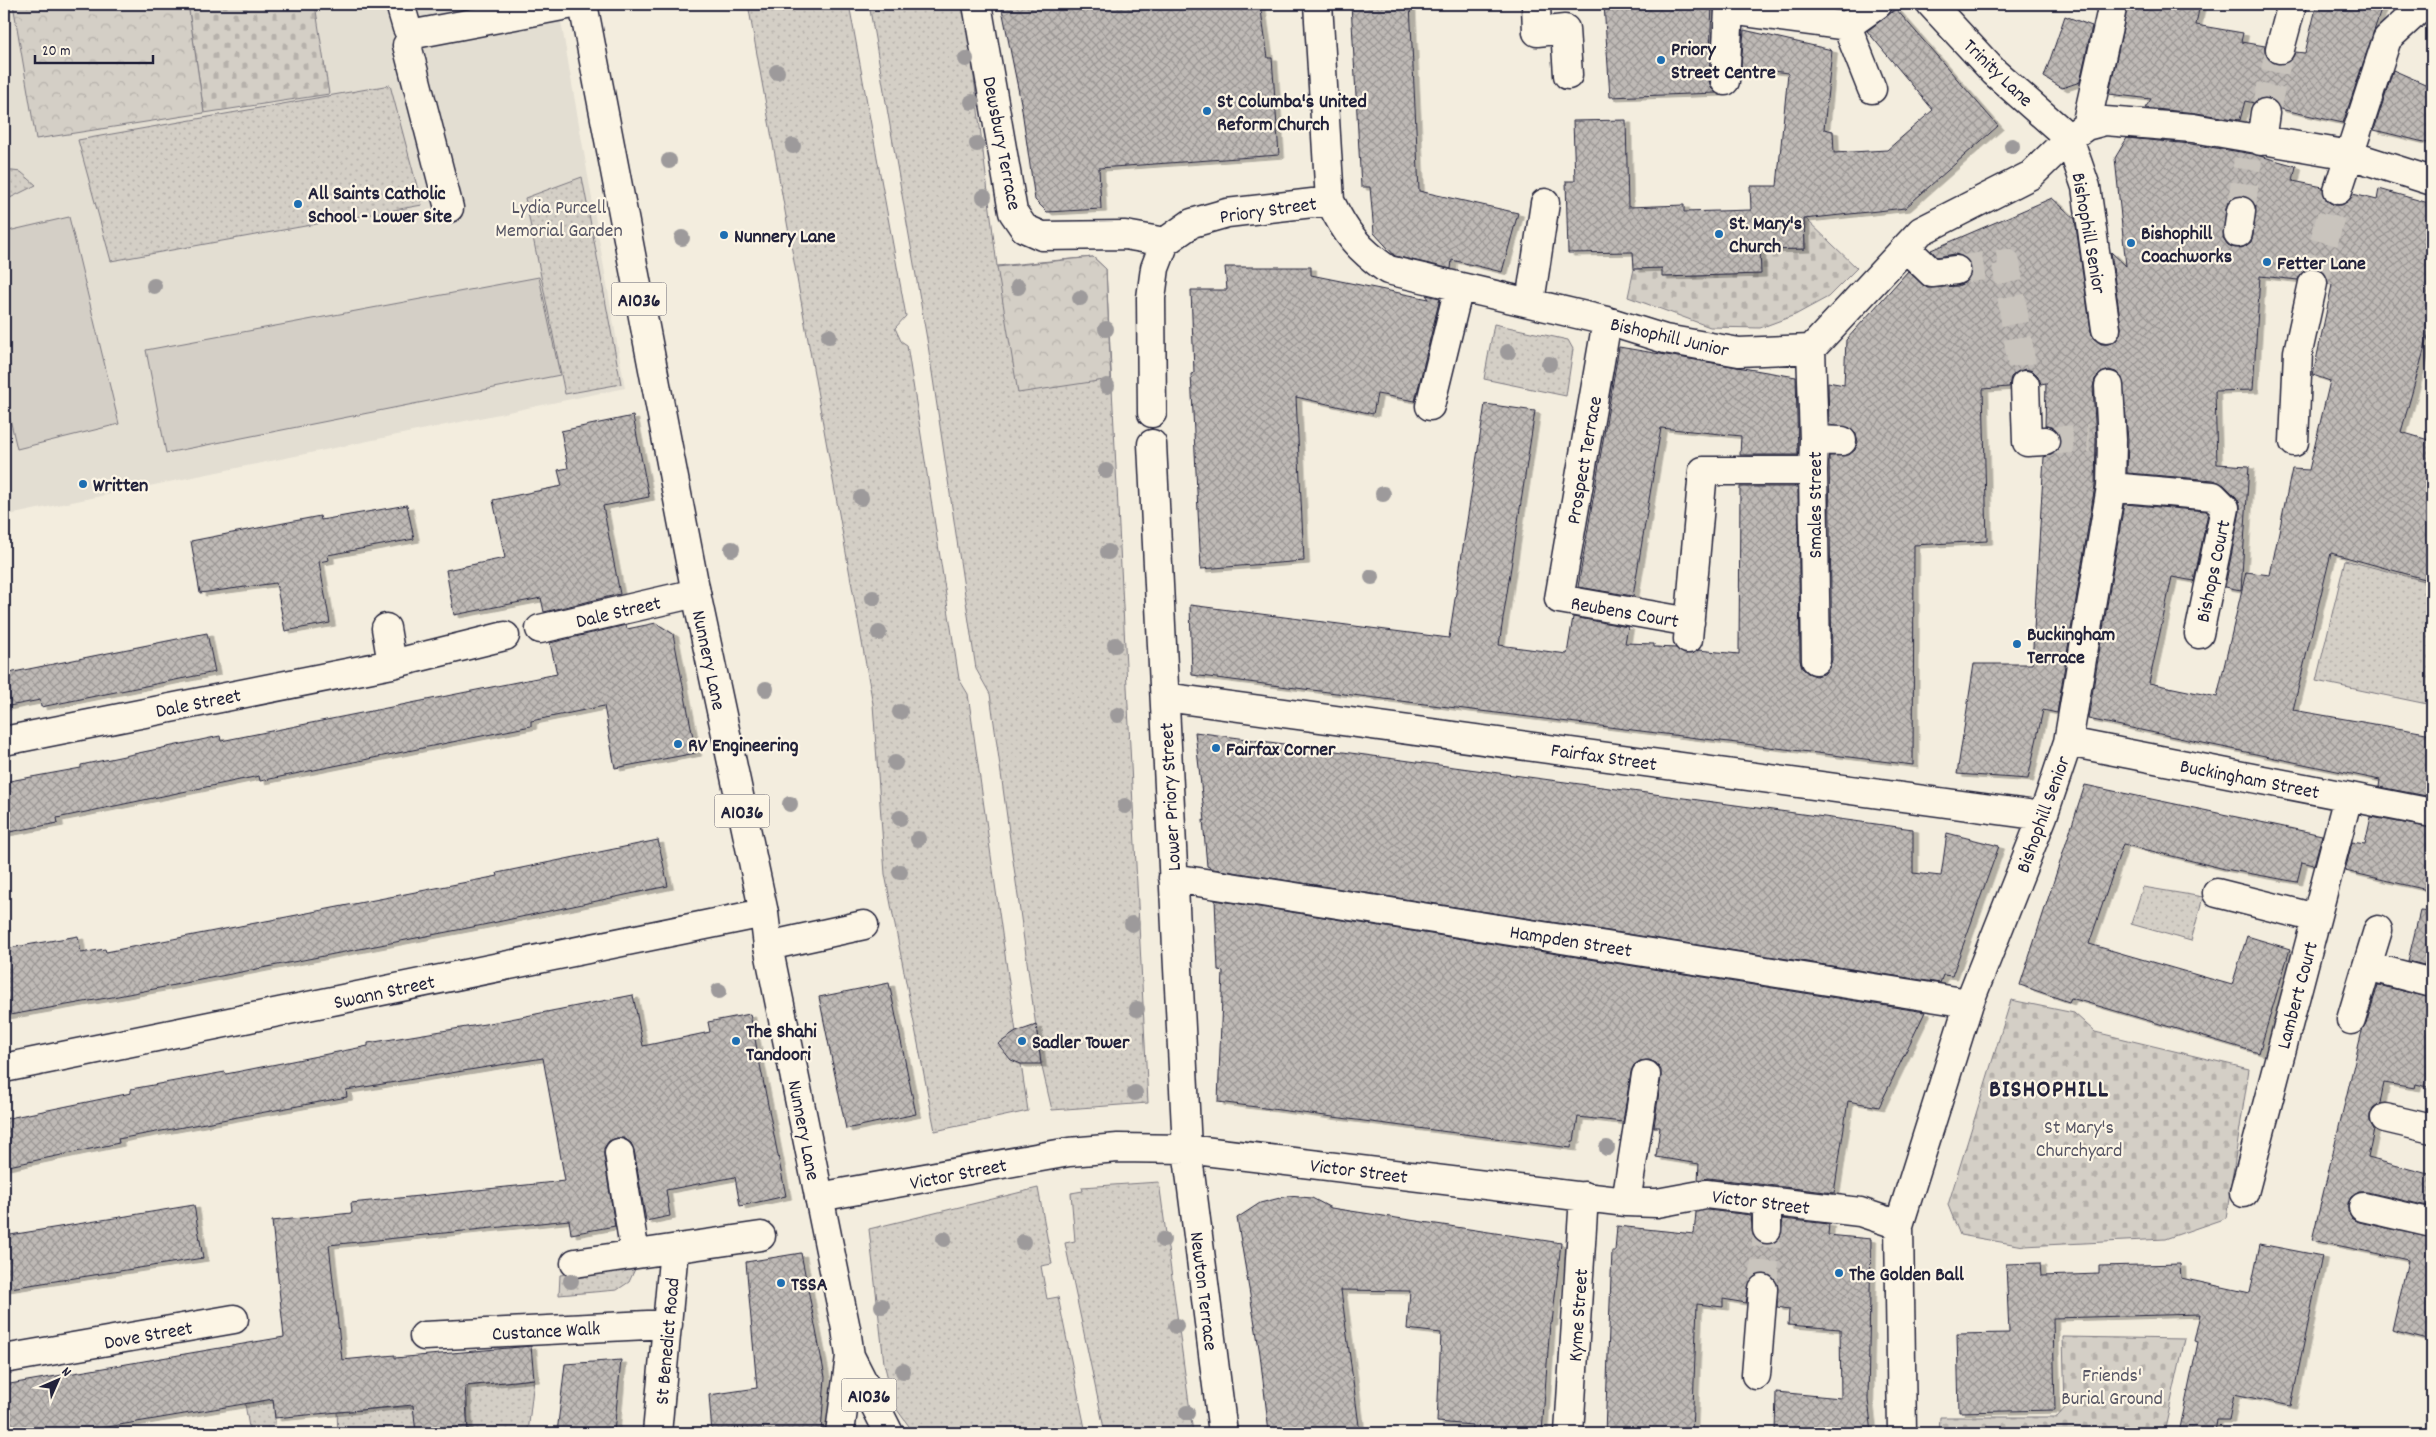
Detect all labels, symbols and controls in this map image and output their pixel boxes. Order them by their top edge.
scale bar [35,32,152,64]
street label: Trinity Lane [1956,34,2038,115]
place label: Priory Street Centre [1671,37,1776,88]
text: 20 m [42,41,70,63]
marker: Priory Street Centre [1655,54,1667,66]
street label: Dewsbury Terrace [973,74,1027,213]
place label: St Columba's United Reform Church [1217,89,1367,140]
marker: St Columba's United Reform Church [1201,105,1213,117]
street label: Bishophill Senior [2063,171,2112,297]
place label: All Saints Catholic School - Lower Site [308,181,452,232]
street label: Priory Street [1218,191,1319,233]
park label: Lydia Purcell Memorial Garden [495,195,623,246]
marker: All Saints Catholic School - Lower Site [292,198,304,210]
place label: St. Mary's Church [1729,211,1802,262]
place label: Bishophill Coachworks [2141,221,2232,272]
place label: Nunnery Lane [734,224,836,252]
marker: St. Mary's Church [1713,228,1725,240]
marker: Nunnery Lane [718,229,730,241]
marker: Bishophill Coachworks [2125,237,2137,249]
place label: Fetter Lane [2277,251,2366,279]
marker: Fetter Lane [2261,256,2273,268]
road number: A1036 [612,282,666,316]
street label: Bishophill Junior [1607,312,1732,366]
street label: Prospect Terrace [1561,394,1611,527]
street label: Smales Street [1803,451,1831,559]
place label: Written [93,473,148,501]
marker: Written [77,478,89,490]
street label: Bishops Court [2190,518,2239,625]
street label: Dale Street [573,591,664,637]
street label: Reubens Court [1568,591,1681,637]
street label: Nunnery Lane [683,608,731,713]
place label: Buckingham Terrace [2027,622,2116,673]
marker: Buckingham Terrace [2011,638,2023,650]
street label: Dale Street [153,683,244,727]
street label: Lower Priory Street [1154,722,1190,872]
place label: RV Engineering [688,733,799,761]
place label: Fairfax Corner [1226,737,1336,765]
marker: RV Engineering [672,738,684,750]
street label: Fairfax Street [1549,738,1658,780]
marker: Fairfax Corner [1210,742,1222,754]
street label: Bishophill Senior [2011,752,2079,877]
street label: Buckingham Street [2177,754,2322,808]
road number: A1036 [714,794,770,828]
street label: Hampden Street [1508,920,1634,966]
street label: Lambert Court [2271,939,2327,1053]
street label: Swann Street [331,970,438,1018]
place label: The Shahi Tandoori [746,1019,817,1070]
place label: Sadler Tower [1032,1030,1130,1058]
marker: The Shahi Tandoori [730,1035,742,1047]
marker: Sadler Tower [1016,1035,1028,1047]
district label: BISHOPHILL [1989,1073,2109,1109]
street label: Nunnery Lane [779,1078,826,1183]
park label: St Mary's Churchyard [2036,1115,2122,1166]
street label: Victor Street [908,1153,1009,1199]
street label: Victor Street [1308,1153,1409,1193]
street label: Victor Street [1710,1184,1811,1224]
street label: Newton Terrace [1181,1230,1223,1353]
place label: The Golden Ball [1849,1262,1964,1290]
marker: The Golden Ball [1833,1267,1845,1279]
street label: Kyme Street [1563,1268,1597,1363]
place label: TSSA [791,1272,828,1300]
street label: St Benedict Road [649,1277,688,1406]
marker: TSSA [775,1277,787,1289]
street label: Dove Street [102,1315,195,1359]
street label: Custance Walk [491,1316,601,1350]
north arrow [32,1354,82,1404]
text: N [56,1363,75,1382]
park label: Friends' Burial Ground [2061,1363,2163,1414]
road number: A1036 [842,1378,896,1412]

